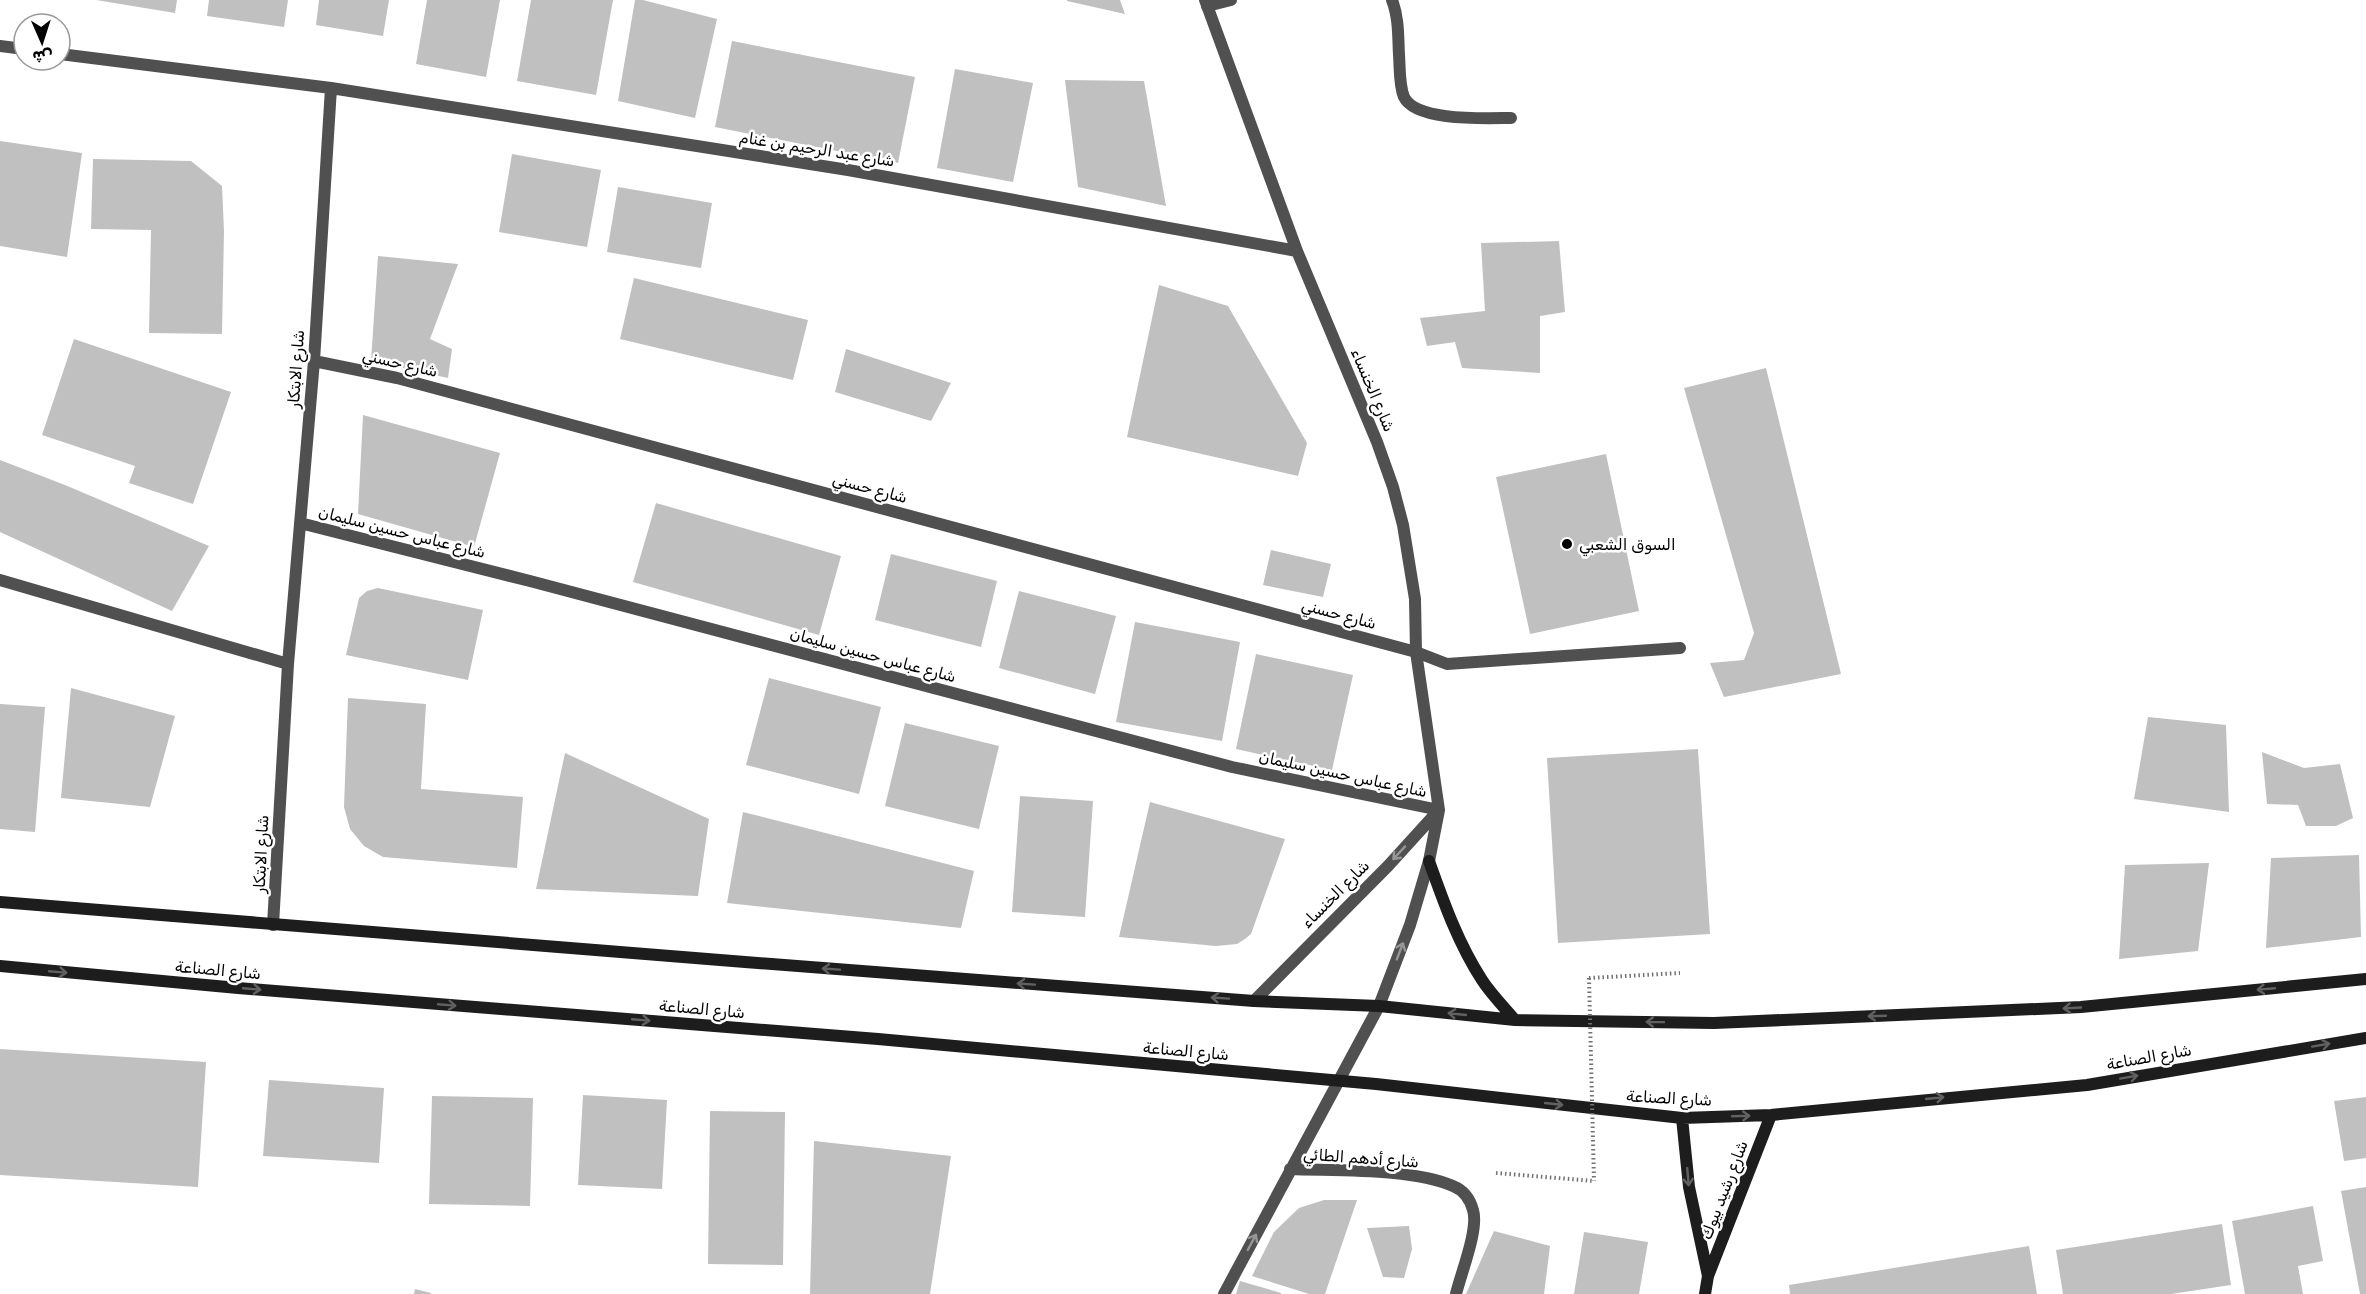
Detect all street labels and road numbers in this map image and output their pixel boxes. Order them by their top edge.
street label: شارع عبد الرحيم بن غنام [738,127,896,173]
street label: شارع الابتكار [284,329,310,410]
street label: شارع حسني [360,345,439,384]
street label: شارع الخنساء [1345,345,1399,435]
street label: شارع حسني [830,469,909,510]
street label: شارع عباس حسين سليمان [316,502,487,564]
street label: شارع حسني [1299,595,1378,636]
street label: شارع عباس حسين سليمان [787,624,958,688]
street label: شارع عباس حسين سليمان [1257,747,1429,803]
street label: شارع الابتكار [249,814,275,895]
street label: شارع الخنساء [1297,856,1375,934]
street label: شارع الصناعة [174,957,262,985]
street label: شارع الصناعة [658,996,746,1024]
street label: شارع الصناعة [1142,1038,1230,1066]
street label: شارع الصناعة [2105,1040,2193,1076]
street label: شارع الصناعة [1625,1086,1713,1112]
street label: شارع رشيد بيوك [1696,1138,1753,1243]
street label: شارع أدهم الطائي [1302,1144,1419,1175]

